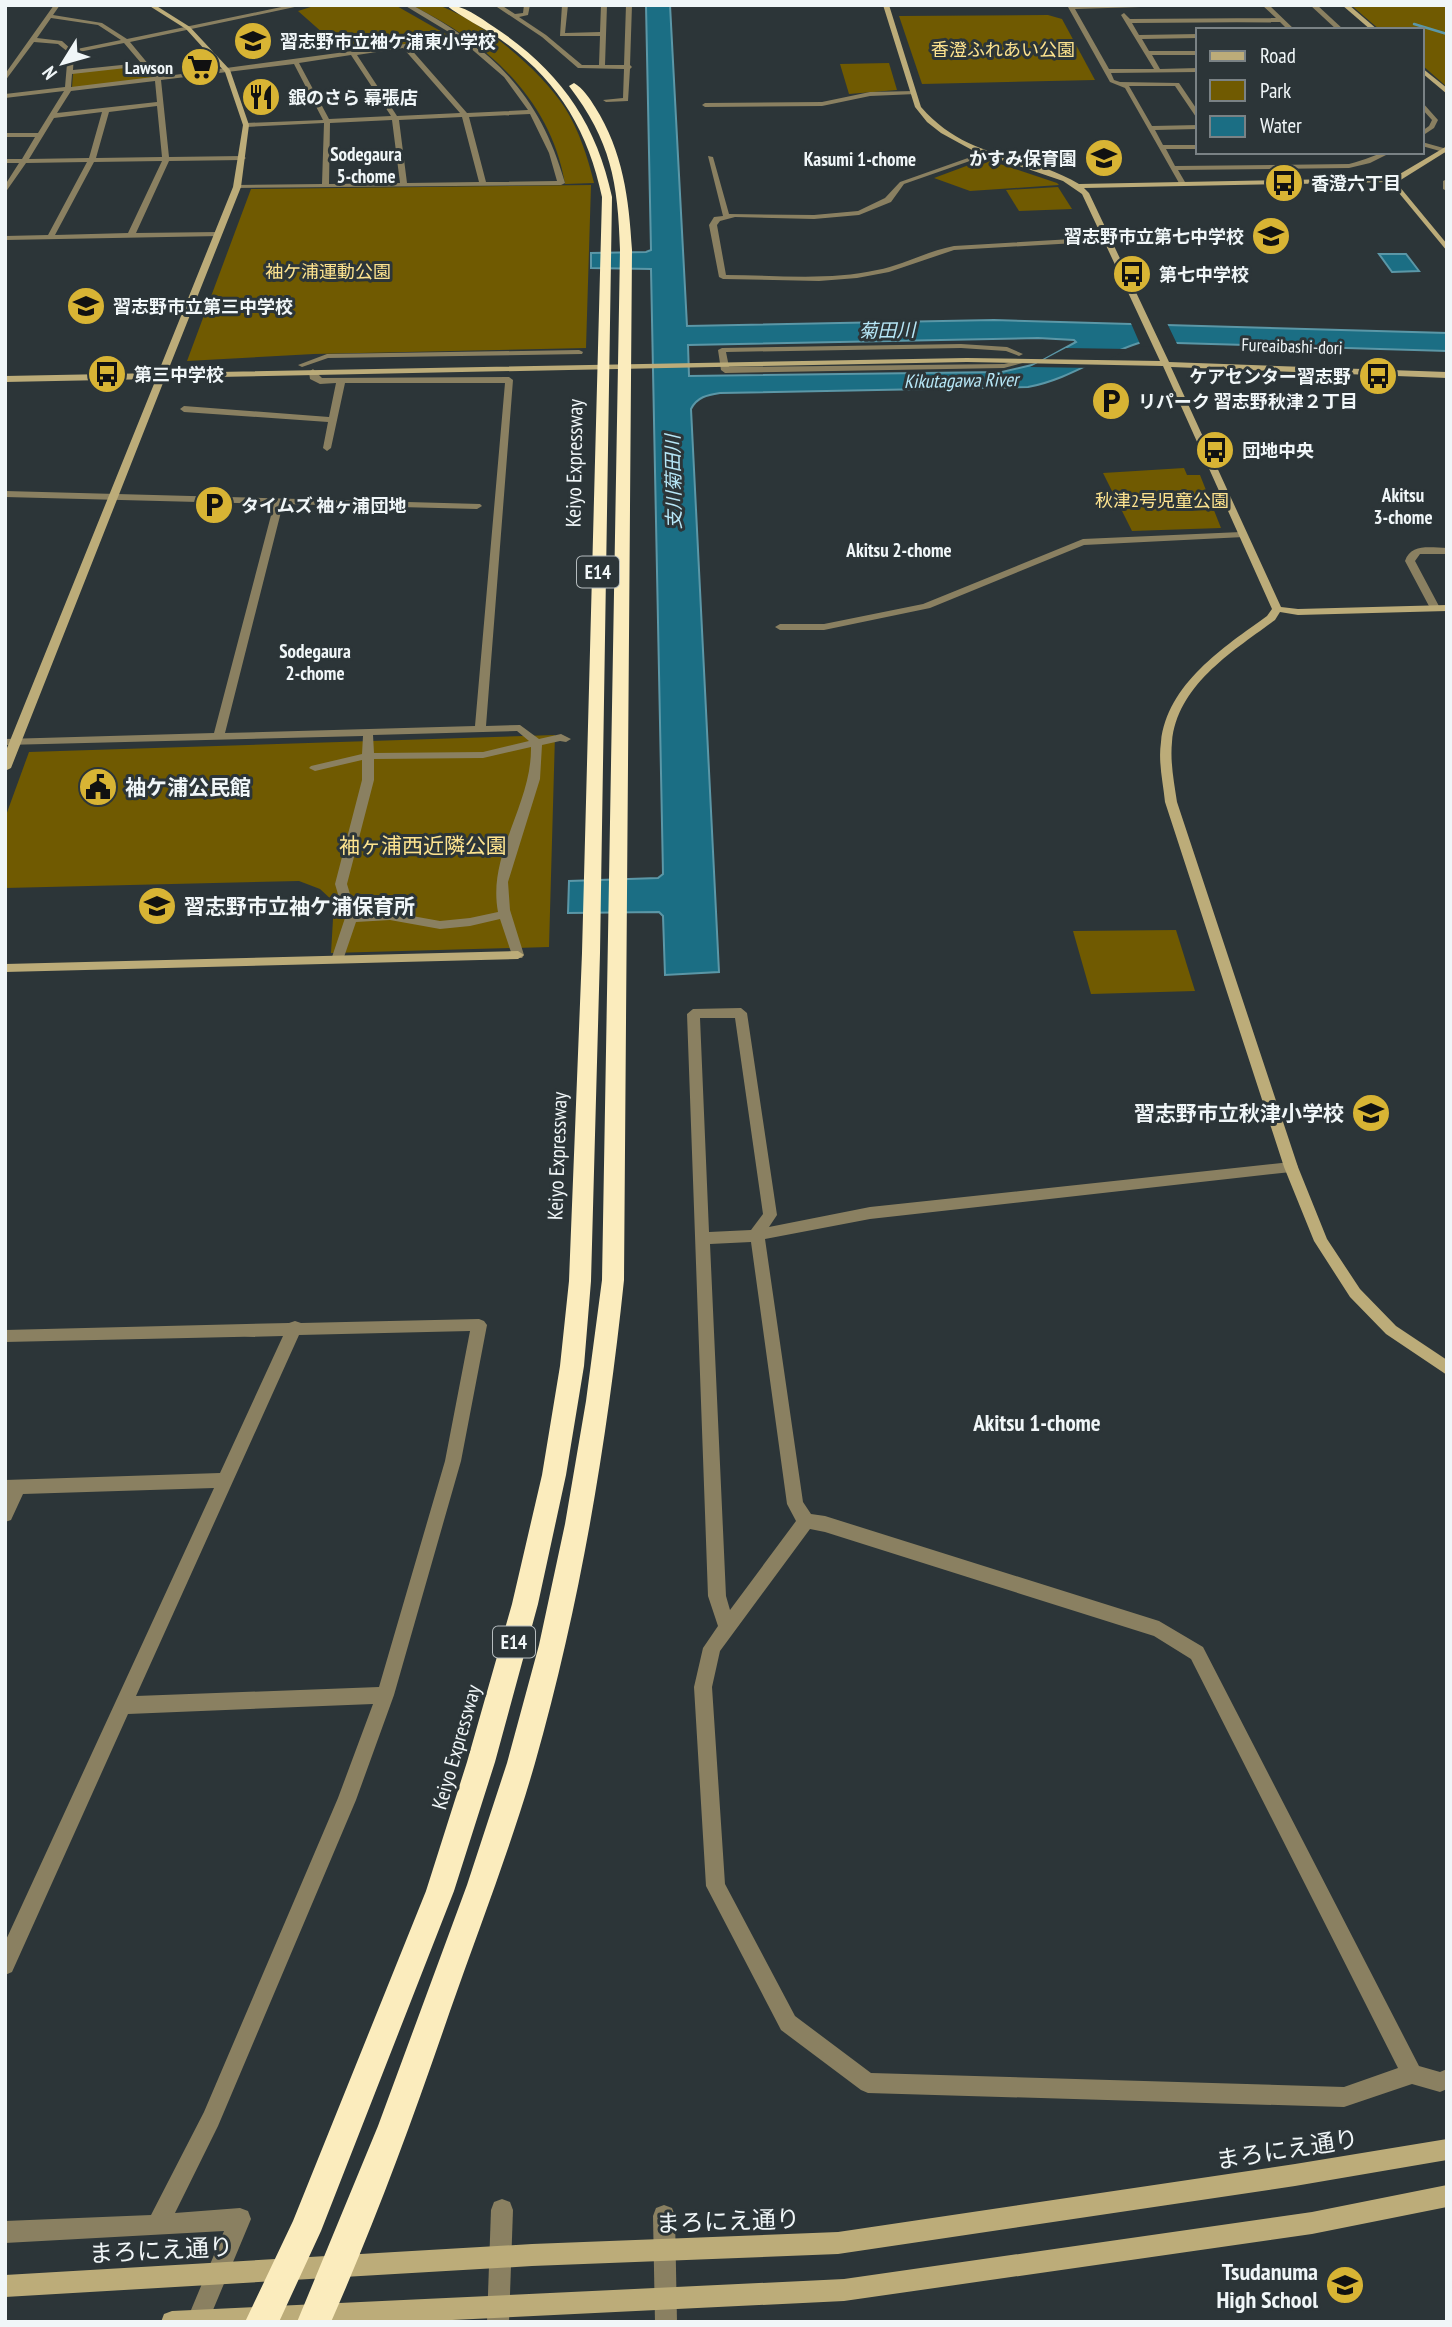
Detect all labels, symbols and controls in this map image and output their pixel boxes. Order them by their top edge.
school or university icon: 習志野市立袖ケ浦東小学校 [232,20,274,62]
north arrow [28,28,98,98]
legend [1196,28,1424,154]
place label: 習志野市立袖ケ浦東小学校 [280,30,496,53]
park label: 香澄ふれあい公園 [931,38,1075,61]
text: Road [1260,42,1296,69]
supermarket icon: Lawson [179,46,221,88]
place label: Lawson [125,56,173,79]
text: N [37,62,62,85]
restaurant icon: 銀のさら 幕張店 [240,76,282,118]
text: Park [1260,77,1291,104]
place label: 銀のさら 幕張店 [288,86,418,109]
text: Water [1260,112,1302,139]
school or university icon: かすみ保育園 [1083,137,1125,179]
district label: Sodegaura 5-chome [330,142,402,188]
district label: Kasumi 1-chome [804,147,916,171]
place label: かすみ保育園 [969,147,1077,170]
bus stop icon: 香澄六丁目 [1263,162,1305,204]
place label: 香澄六丁目 [1311,172,1401,195]
school or university icon: 習志野市立第七中学校 [1250,215,1292,257]
place label: 習志野市立第七中学校 [1064,225,1244,248]
bus stop icon: 第七中学校 [1111,253,1153,295]
park label: 袖ケ浦運動公園 [265,260,391,283]
place label: 第七中学校 [1159,263,1249,286]
school or university icon: 習志野市立第三中学校 [65,285,107,327]
place label: 習志野市立第三中学校 [113,295,293,318]
water label: 菊田川 [858,317,918,342]
street label: Fureaibashi-dori [1241,333,1343,359]
bus stop icon: 第三中学校 [86,353,128,395]
bus stop icon: ケアセンター習志野 [1357,355,1399,397]
place label: 第三中学校 [134,363,224,386]
place label: ケアセンター習志野 [1189,365,1351,388]
water label: Kikutagawa River [904,367,1021,393]
parking icon: リパーク 習志野秋津２丁目 [1090,380,1132,422]
place label: リパーク 習志野秋津２丁目 [1138,390,1358,413]
street label: Keiyo Expressway [559,399,589,527]
bus stop icon: 団地中央 [1194,429,1236,471]
water label: 支川菊田川 [660,432,686,530]
place label: 団地中央 [1242,439,1314,462]
district label: Akitsu 3-chome [1373,483,1433,529]
parking icon: タイムズ 袖ヶ浦団地 [193,484,235,526]
park label: 秋津2号児童公園 [1095,489,1229,512]
place label: タイムズ 袖ヶ浦団地 [241,494,406,517]
district label: Akitsu 2-chome [845,538,952,562]
road number: E14 [577,556,619,587]
district label: Sodegaura 2-chome [279,639,351,685]
public building icon: 袖ケ浦公民館 [77,766,119,808]
place label: 袖ケ浦公民館 [125,774,251,801]
park label: 袖ヶ浦西近隣公園 [339,832,507,859]
school or university icon: 習志野市立袖ケ浦保育所 [136,885,178,927]
place label: 習志野市立袖ケ浦保育所 [184,893,415,920]
street label: Keiyo Expressway [541,1091,573,1221]
school or university icon: 習志野市立秋津小学校 [1350,1092,1392,1134]
place label: 習志野市立秋津小学校 [1134,1100,1344,1127]
district label: Akitsu 1-chome [972,1408,1101,1437]
road number: E14 [493,1626,535,1658]
street label: Keiyo Expressway [425,1682,487,1812]
street label: まろにえ通り [1213,2122,1361,2176]
street label: まろにえ通り [656,2203,800,2239]
street label: まろにえ通り [88,2231,234,2269]
place label: Tsudanuma High School [1217,2256,1318,2315]
school or university icon: Tsudanuma High School [1324,2264,1366,2306]

